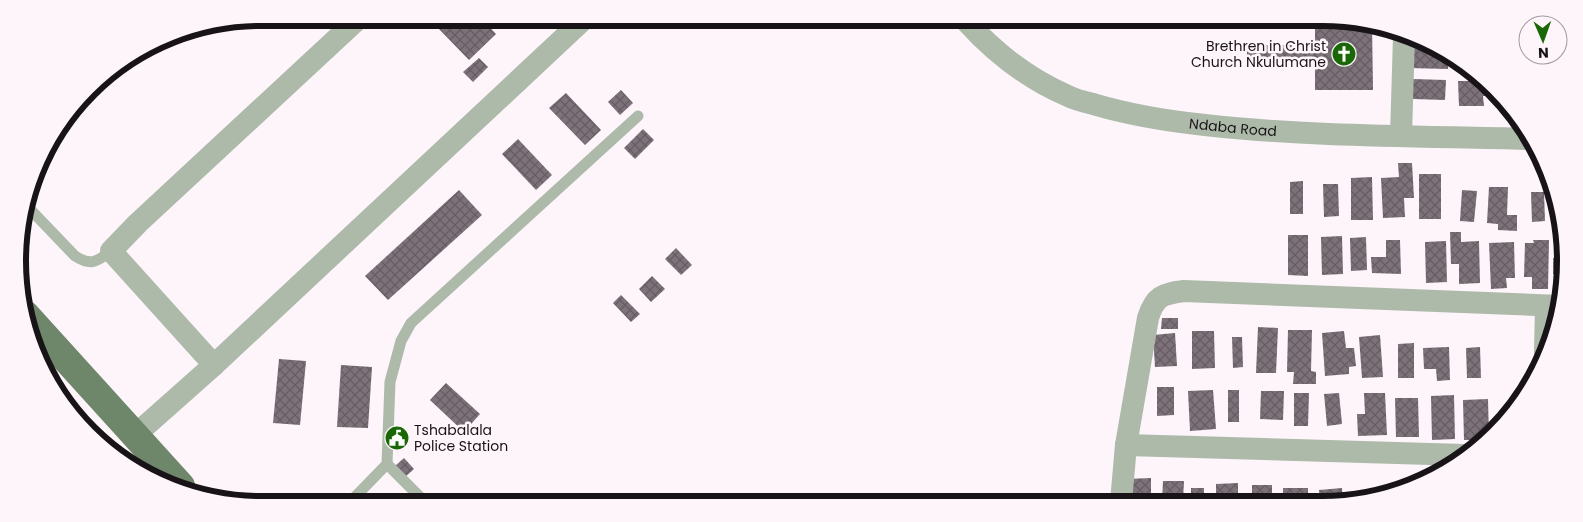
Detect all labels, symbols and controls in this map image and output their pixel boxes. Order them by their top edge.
north arrow [1518,15,1568,65]
place label: Brethren in Christ Church Nkulumane [1191,36,1326,72]
church icon: Brethren in Christ Church Nkulumane [1331,41,1357,67]
text: N [1538,43,1549,63]
street label: Ndaba Road [1188,113,1277,141]
place label: Tshabalala Police Station [414,420,508,456]
public building icon: Tshabalala Police Station [384,425,410,451]

